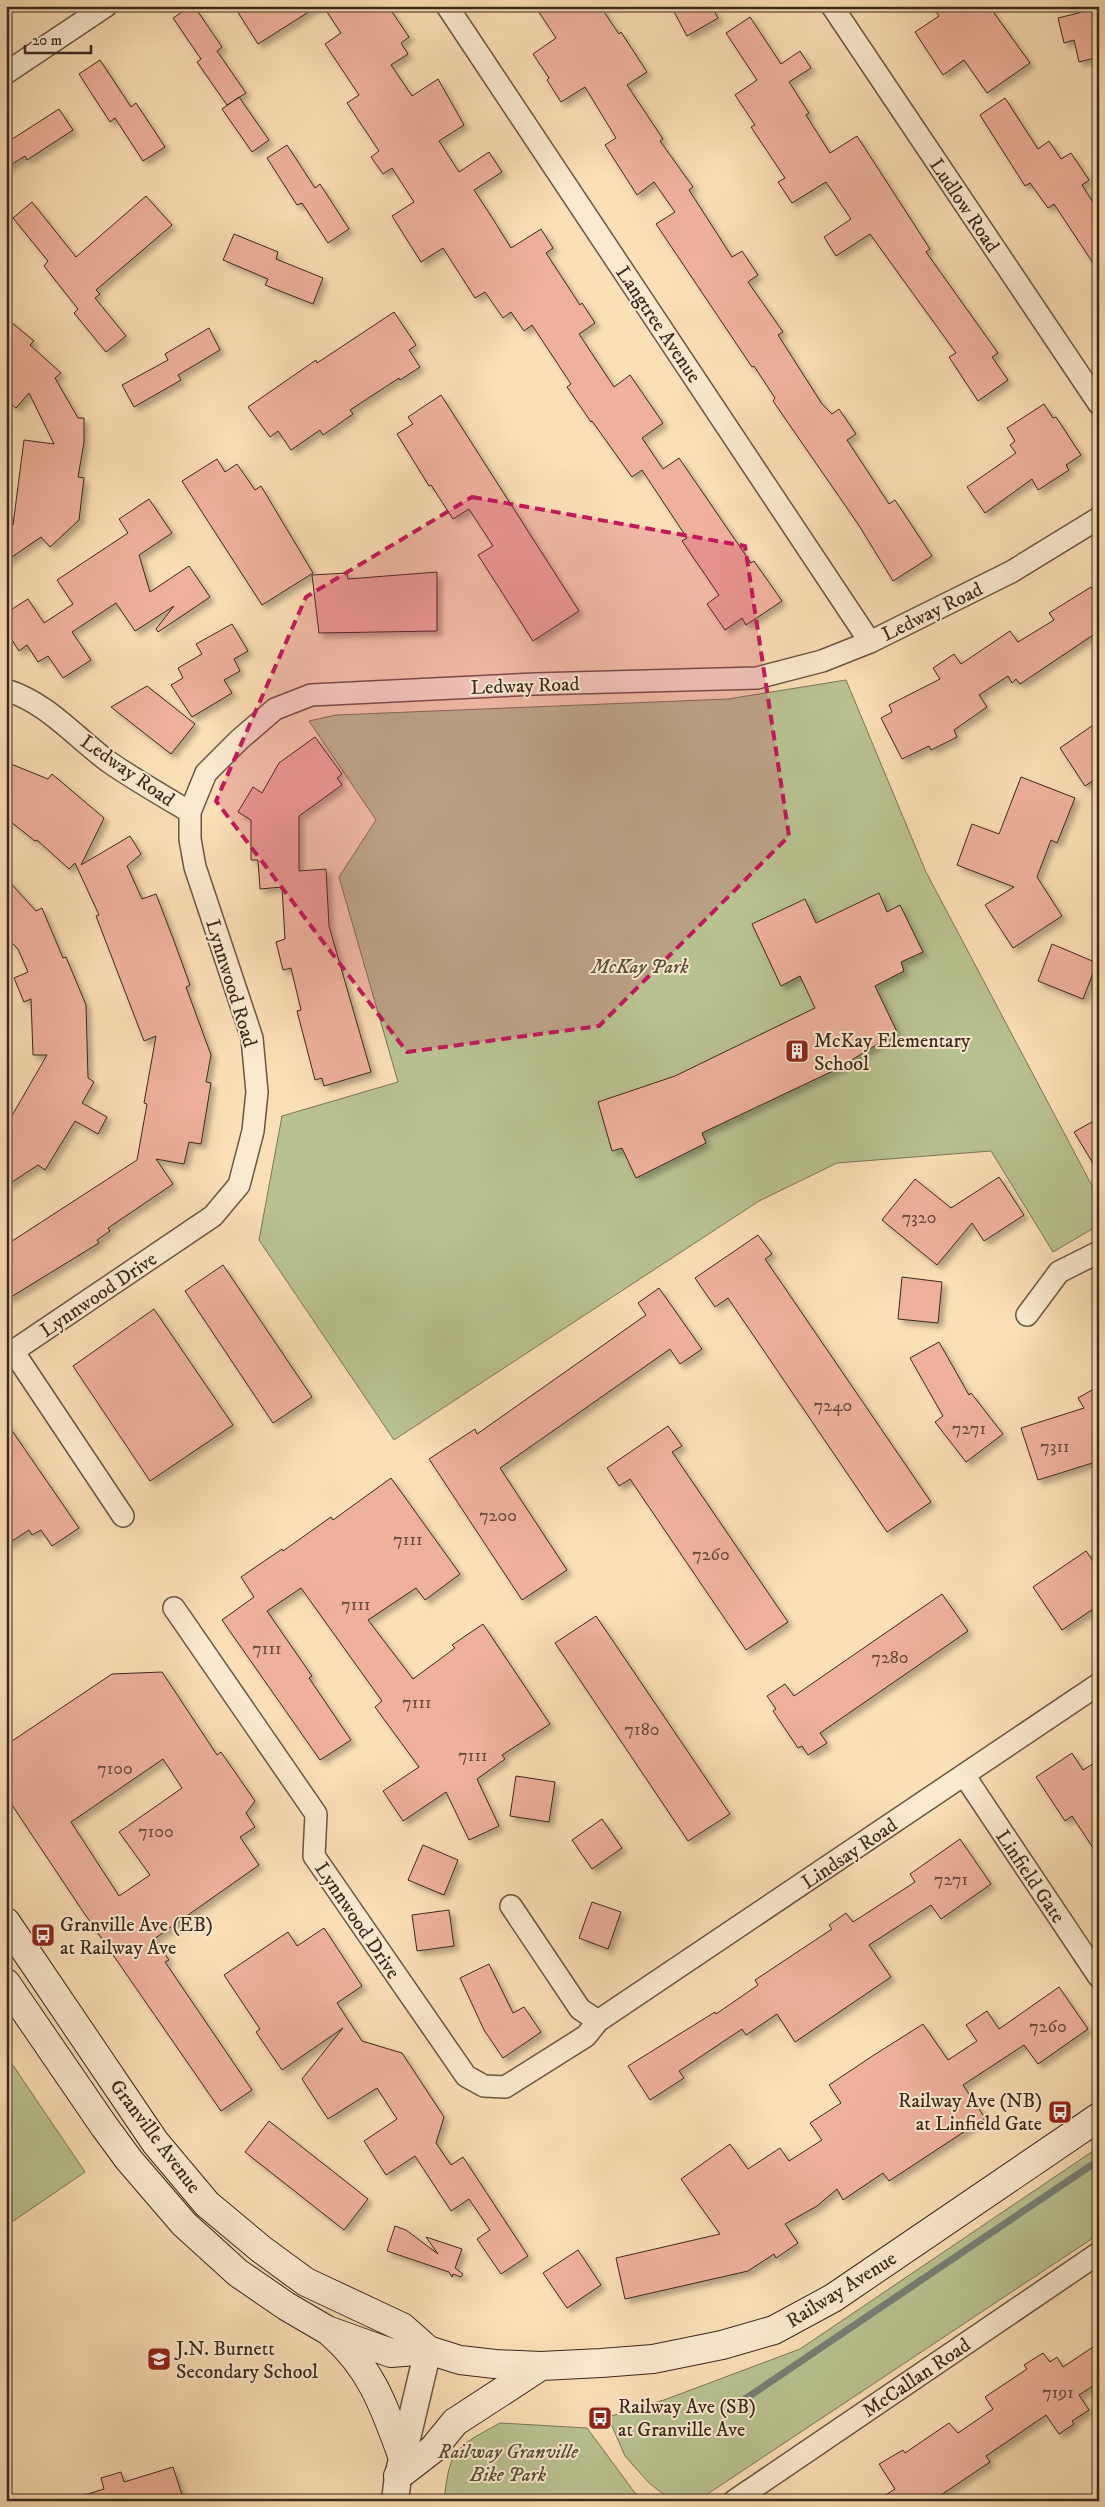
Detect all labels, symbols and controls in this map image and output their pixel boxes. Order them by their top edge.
scale bar [25,22,91,54]
text: 20 m [32,31,62,50]
street label: Ludlow Road [923,154,1004,258]
street label: Langtree Avenue [610,262,706,388]
street label: Ledway Road [878,577,987,647]
street label: Ledway Road [470,672,580,701]
street label: Ledway Road [75,730,179,813]
street label: Lynnwood Road [199,916,262,1050]
park label: McKay Park [589,955,689,980]
place label: McKay Elementary School [814,1029,971,1077]
building icon: McKay Elementary School [784,1038,810,1064]
house number: 7320 [902,1207,936,1229]
street label: Lynnwood Drive [36,1247,162,1343]
house number: 7240 [814,1395,852,1417]
house number: 7271 [952,1418,986,1440]
house number: 7311 [1040,1436,1070,1458]
house number: 7200 [479,1505,517,1527]
house number: 7111 [393,1529,423,1551]
house number: 7260 [692,1544,730,1566]
house number: 7111 [341,1594,371,1616]
house number: 7111 [252,1638,282,1660]
house number: 7280 [871,1647,909,1669]
house number: 7111 [402,1692,432,1714]
house number: 7180 [625,1719,659,1741]
house number: 7111 [458,1745,488,1767]
house number: 7100 [97,1758,133,1780]
street label: Lindsay Road [797,1813,903,1895]
house number: 7100 [138,1821,174,1843]
street label: Linfield Gate [989,1825,1070,1928]
street label: Lynnwood Drive [309,1858,405,1984]
house number: 7271 [934,1869,968,1891]
place label: Granville Ave (EB) at Railway Ave [60,1913,213,1961]
bus stop icon: Granville Ave (EB) at Railway Ave [30,1922,56,1948]
house number: 7260 [1029,2016,1067,2038]
street label: Granville Avenue [104,2075,206,2199]
place label: Railway Ave (NB) at Linfield Gate [898,2089,1042,2137]
bus stop icon: Railway Ave (NB) at Linfield Gate [1047,2099,1073,2125]
street label: Railway Avenue [782,2246,902,2334]
street label: McCallan Road [858,2333,976,2424]
place label: J.N. Burnett Secondary School [174,2337,318,2385]
school or university icon: J.N. Burnett Secondary School [146,2346,172,2372]
house number: 7191 [1042,2382,1074,2404]
place label: Railway Ave (SB) at Granville Ave [618,2395,756,2443]
bus stop icon: Railway Ave (SB) at Granville Ave [587,2405,613,2431]
park label: Railway Granville Bike Park [437,2440,579,2488]

